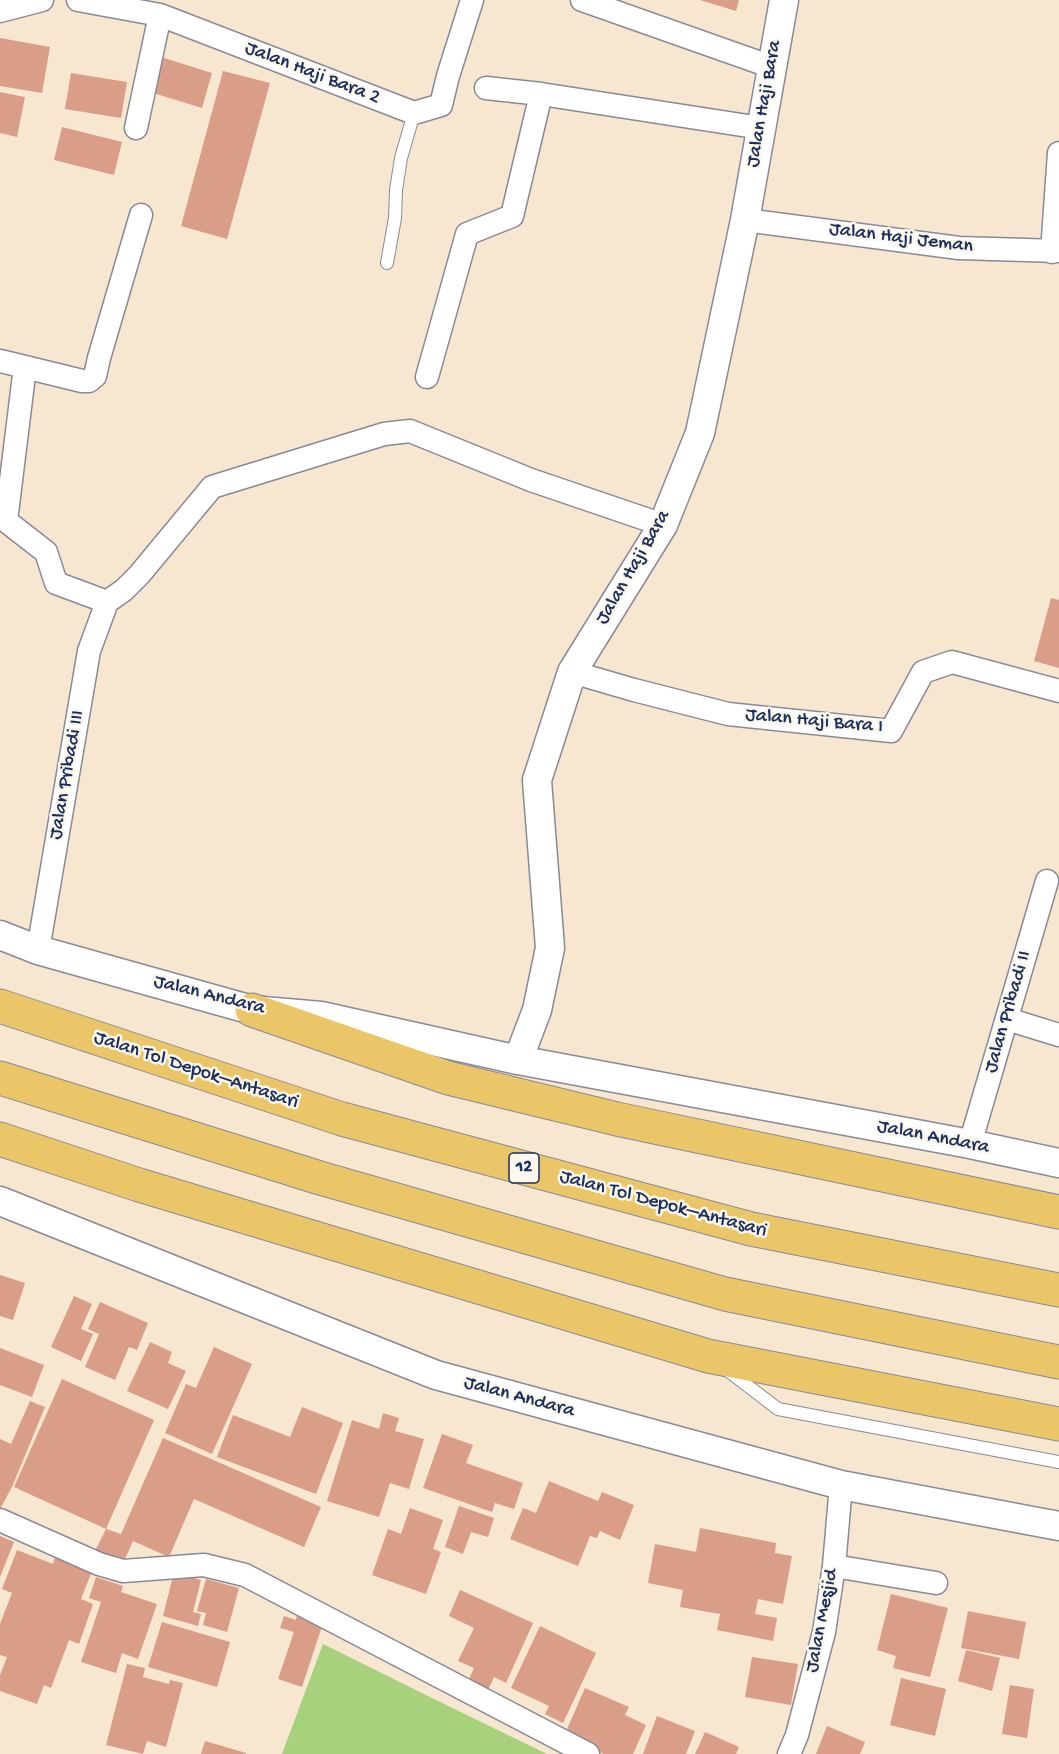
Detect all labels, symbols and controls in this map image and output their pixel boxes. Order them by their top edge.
street label: Jalan Haji Bara 2 [241,37,383,111]
street label: Jalan Haji Bara [742,39,788,169]
street label: Jalan Haji Jeman [828,218,974,260]
street label: Jalan Haji Bara [592,506,676,630]
street label: Jalan Haji Bara I [744,704,884,740]
street label: Jalan Pribadi III [45,709,91,841]
street label: Jalan Pribadi II [980,948,1038,1076]
street label: Jalan Andara [151,971,267,1021]
street label: Jalan Tol Depok–Antasari [91,1027,301,1115]
street label: Jalan Andara [875,1115,991,1161]
road number: 12 [509,1153,539,1183]
street label: Jalan Tol Depok–Antasari [557,1166,769,1244]
street label: Jalan Andara [461,1372,577,1424]
street label: Jalan Mesjid [801,1567,845,1675]

